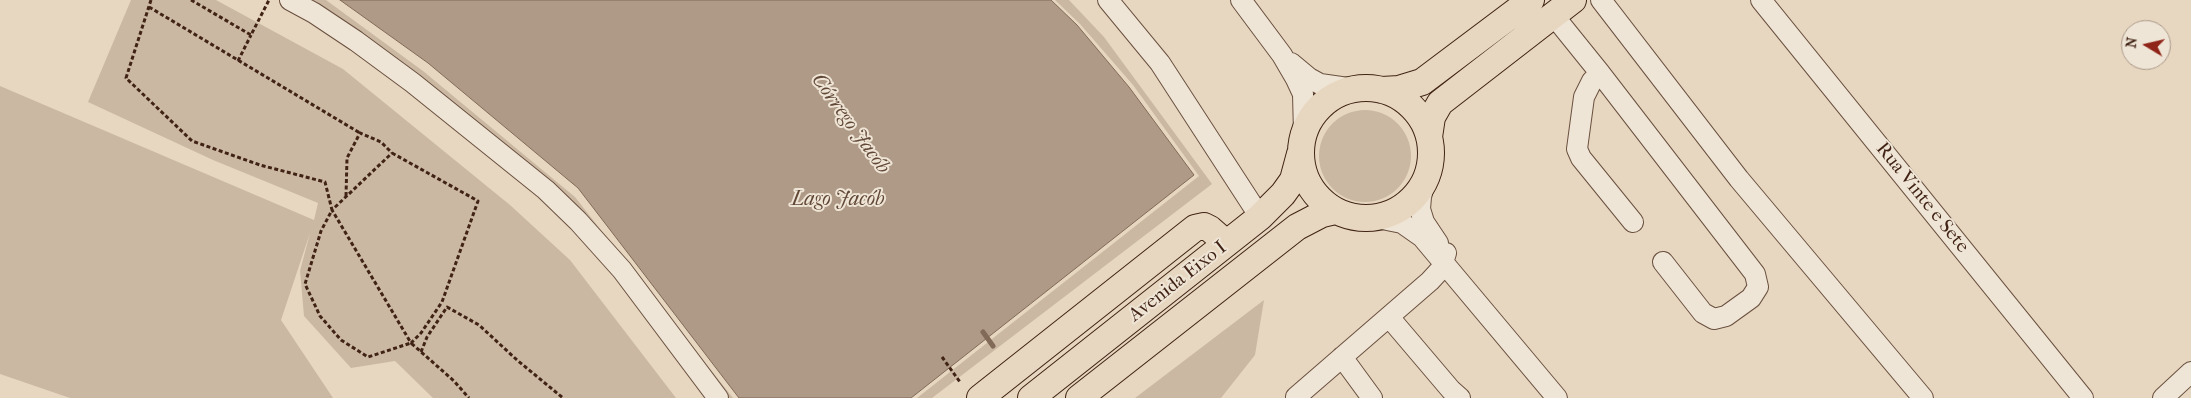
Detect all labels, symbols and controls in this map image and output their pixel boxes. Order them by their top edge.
north arrow [2121,20,2171,70]
text: N [2122,36,2141,49]
water label: Córrego Jacób [806,69,894,179]
street label: Rua Vinte e Sete [1871,138,1973,258]
water label: Lago Jacób [792,188,884,212]
street label: Avenida Eixo I [1124,237,1232,327]

